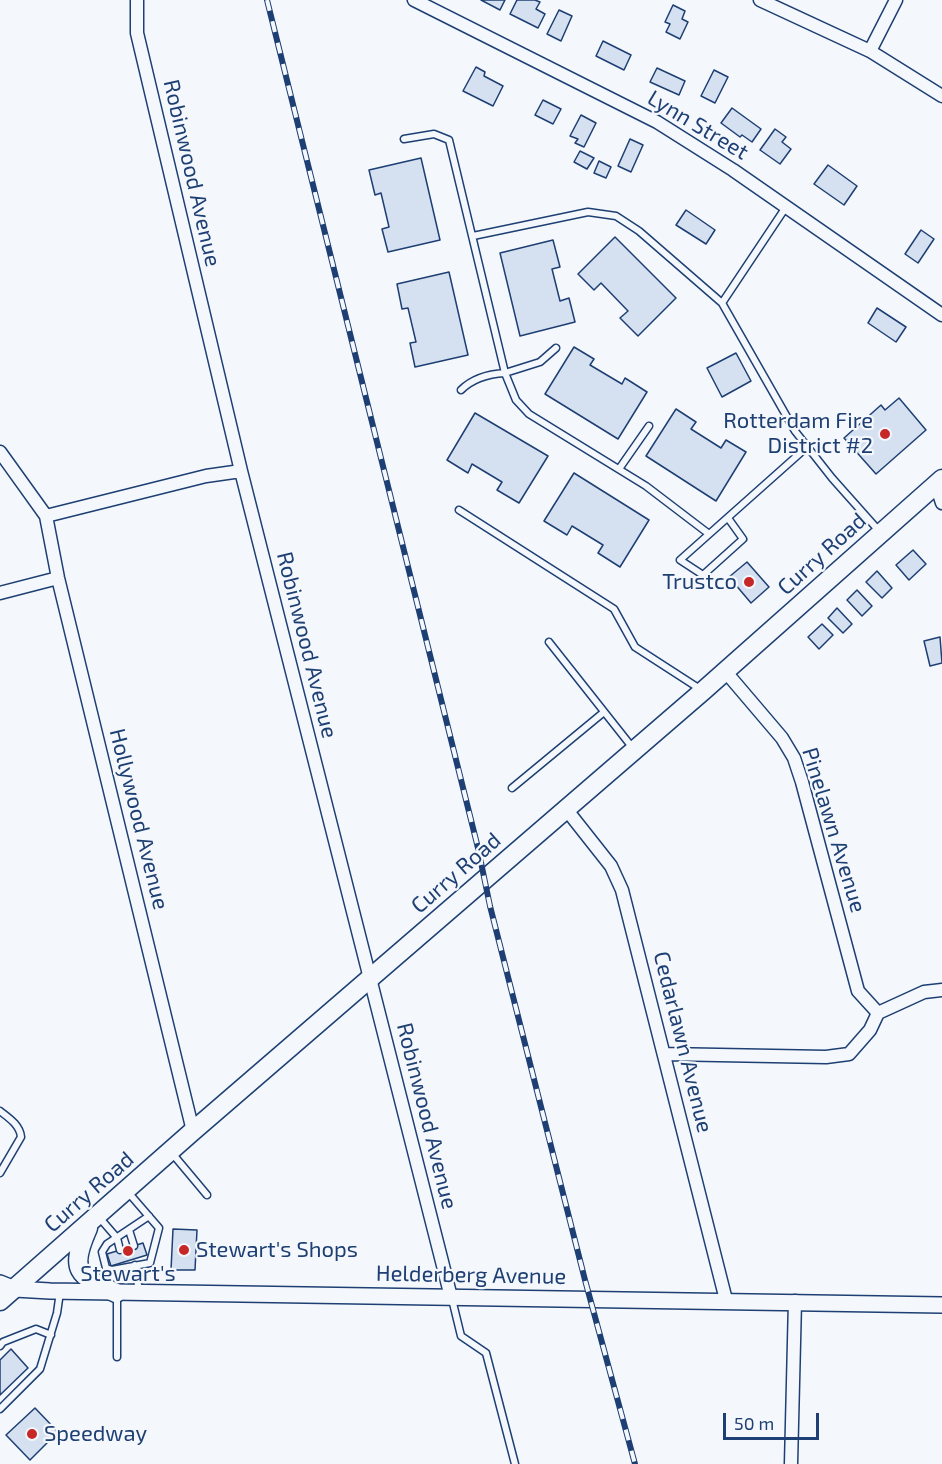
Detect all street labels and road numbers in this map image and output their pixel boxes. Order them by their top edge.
street label: Robinwood Avenue [158,77,226,269]
street label: Lynn Street [643,85,753,165]
street label: Curry Road [772,507,872,601]
street label: Robinwood Avenue [271,549,343,741]
street label: Hollywood Avenue [104,726,174,912]
street label: Pinelawn Avenue [796,744,872,916]
street label: Curry Road [406,827,506,919]
street label: Cedarlawn Avenue [648,949,718,1135]
street label: Robinwood Avenue [391,1020,463,1212]
street label: Curry Road [39,1146,139,1238]
street label: Helderberg Avenue [376,1260,566,1290]

